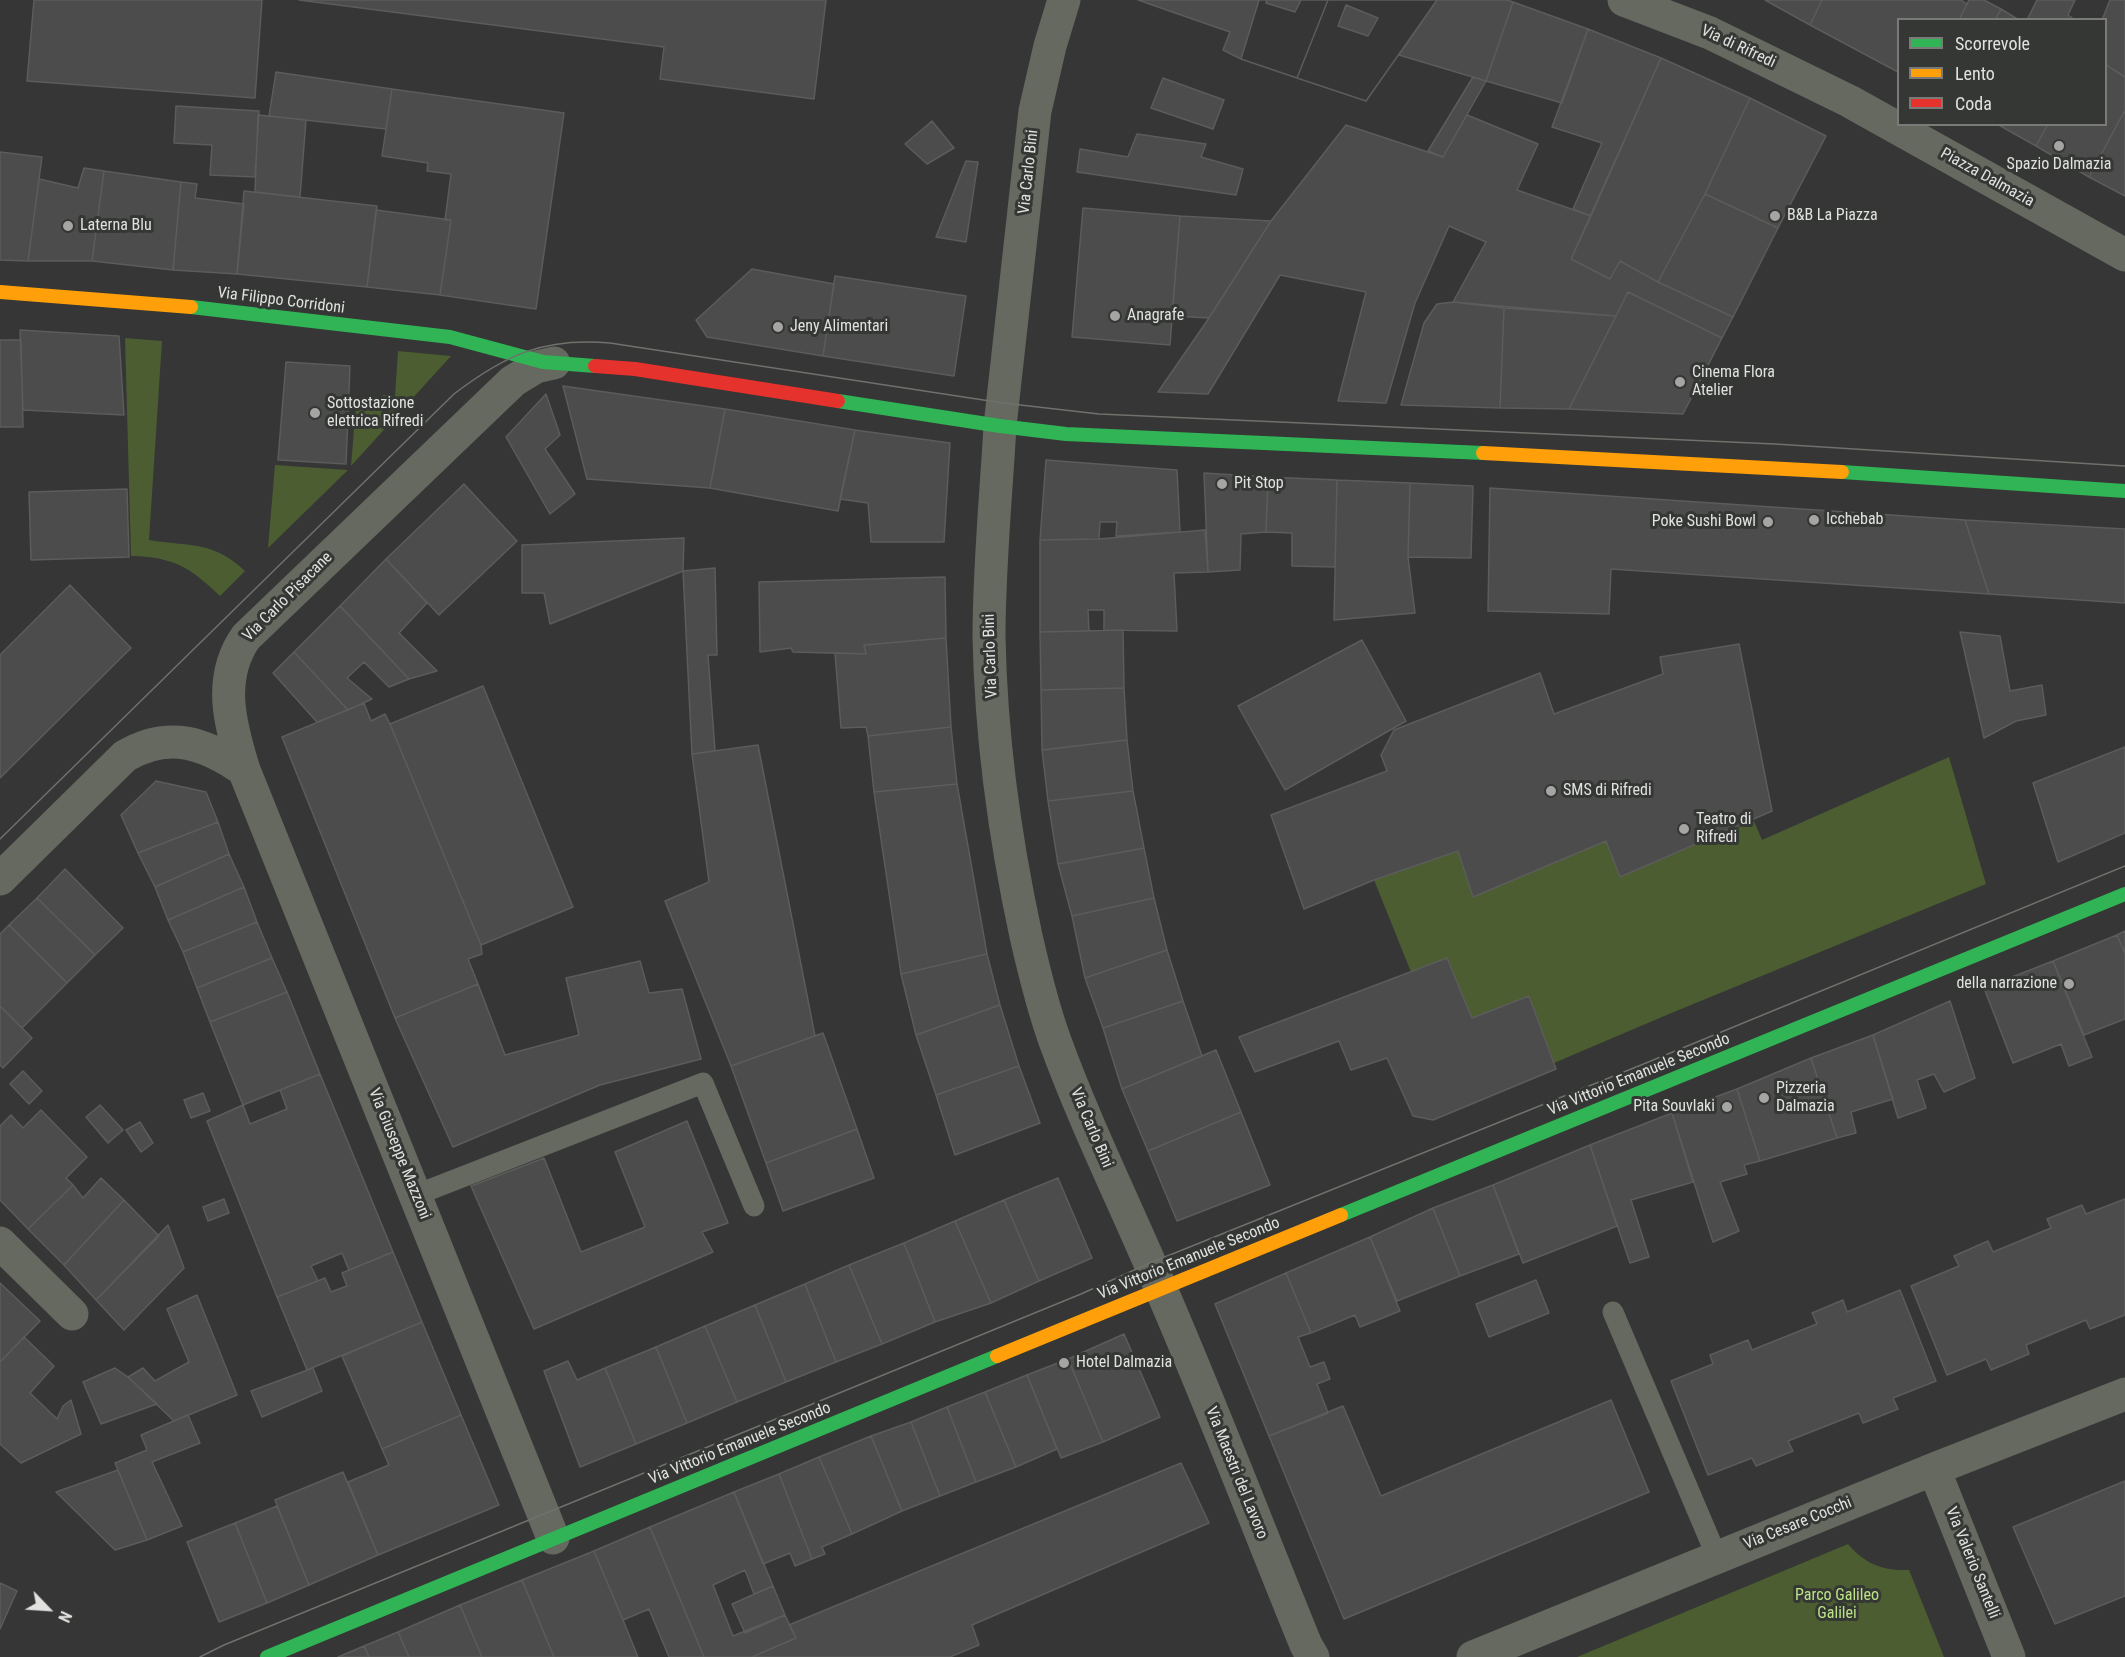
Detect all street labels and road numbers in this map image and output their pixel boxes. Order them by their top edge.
street label: Via di Rifredi [1698,21,1778,73]
street label: Via Carlo Bini [1015,129,1043,215]
street label: Piazza Dalmazia [1937,144,2037,212]
street label: Via Filippo Corridoni [216,284,346,318]
street label: Via Carlo Pisacane [239,548,337,646]
street label: Via Carlo Bini [980,613,1002,699]
street label: Via Vittorio Emanuele Secondo [1545,1030,1733,1120]
street label: Via Carlo Bini [1066,1085,1116,1171]
street label: Via Giuseppe Mazzoni [364,1086,434,1222]
street label: Via Vittorio Emanuele Secondo [1095,1214,1283,1304]
street label: Via Vittorio Emanuele Secondo [646,1399,834,1489]
street label: Via Maestri del Lavoro [1201,1404,1271,1542]
street label: Via Cesare Cocchi [1741,1494,1855,1554]
street label: Via Valerio Santelli [1941,1504,2003,1622]

